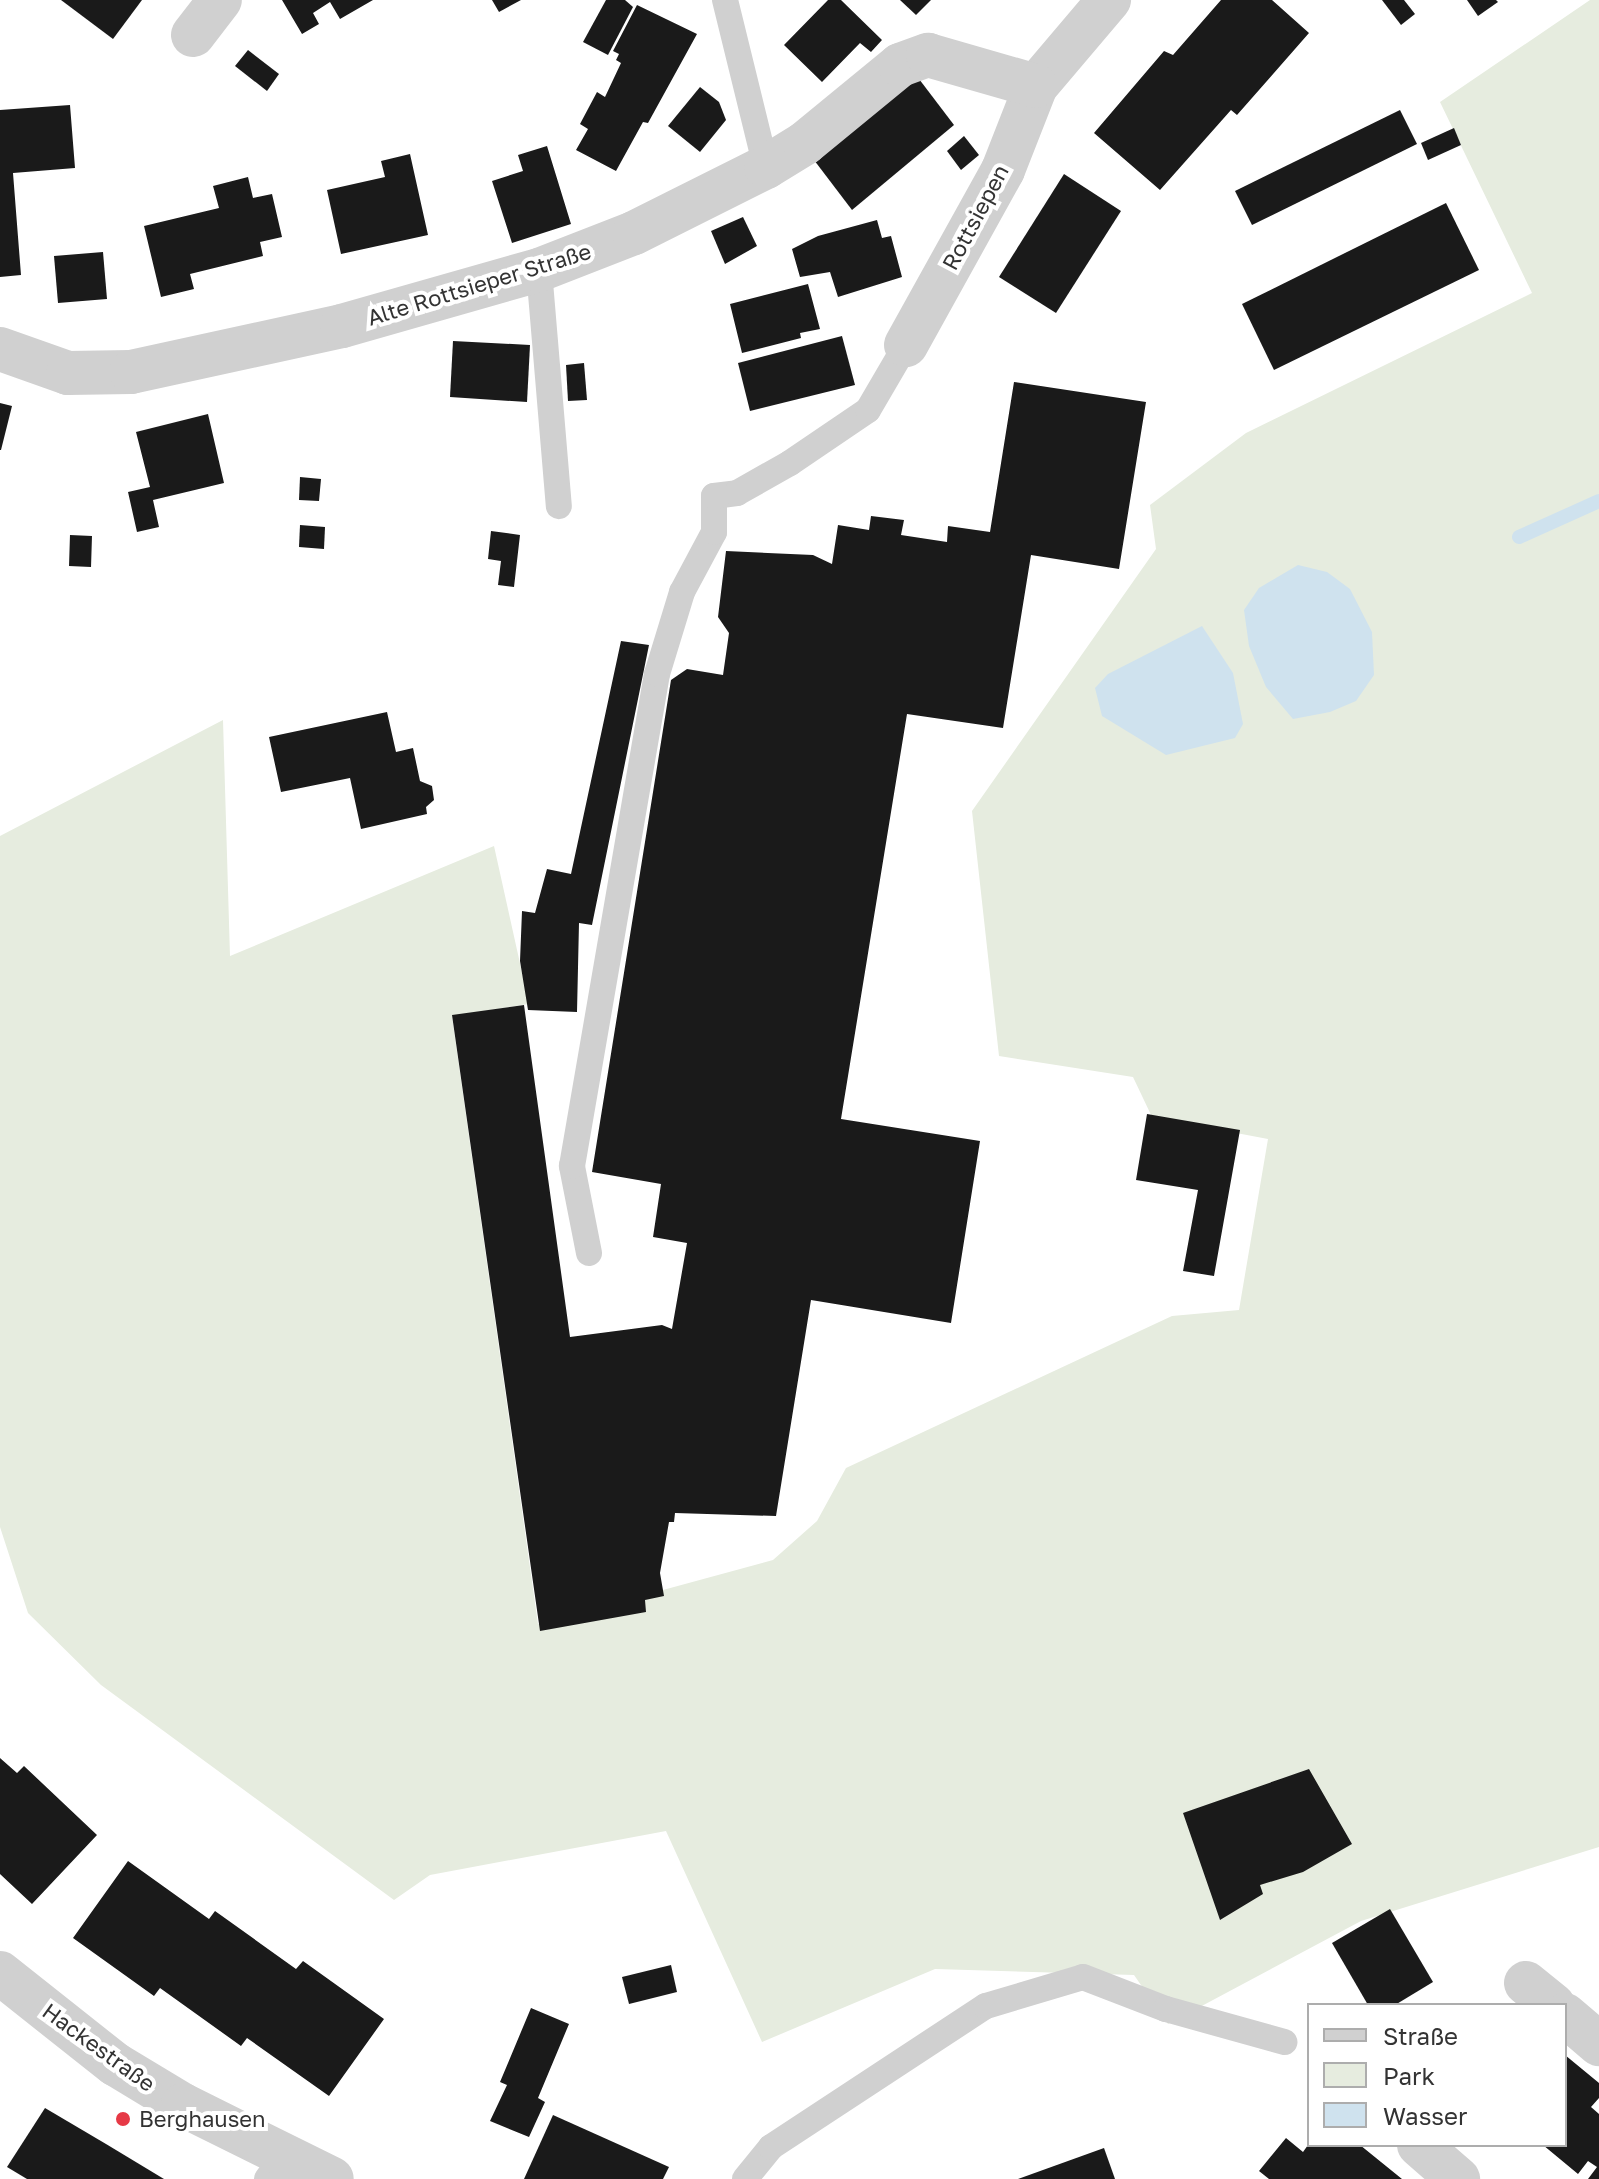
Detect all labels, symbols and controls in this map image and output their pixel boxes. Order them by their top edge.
street label: Rottsiepen [936,160,1014,274]
street label: Alte Rottsieper Straße [364,237,594,331]
street label: Hackestraße [38,1997,160,2097]
legend [1307,2003,1567,2147]
text: Straße [1383,2021,1458,2050]
text: Park [1383,2061,1435,2090]
text: Wasser [1383,2101,1467,2130]
place label: Berghausen [139,2106,266,2132]
marker: Berghausen [114,2110,132,2128]

